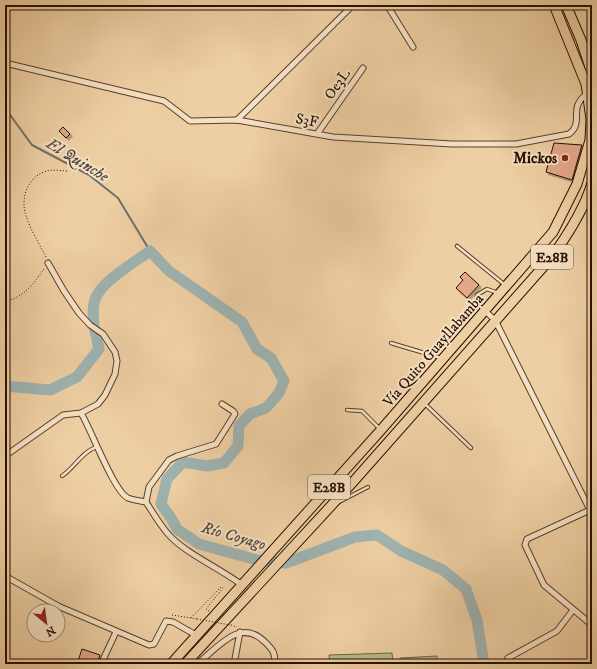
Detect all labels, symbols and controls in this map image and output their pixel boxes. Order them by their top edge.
street label: Oe3L [320,65,355,103]
street label: S3F [294,109,320,132]
water label: El Quinche [42,133,113,187]
place label: Mickos [513,149,557,168]
marker: Mickos [560,153,570,163]
road number: E28B [531,245,573,269]
street label: Vía Quito Guayllabamba [378,289,488,412]
road number: E28B [308,475,350,499]
water label: Río Coyago [198,517,268,555]
north arrow [26,603,66,643]
text: N [43,623,58,639]

